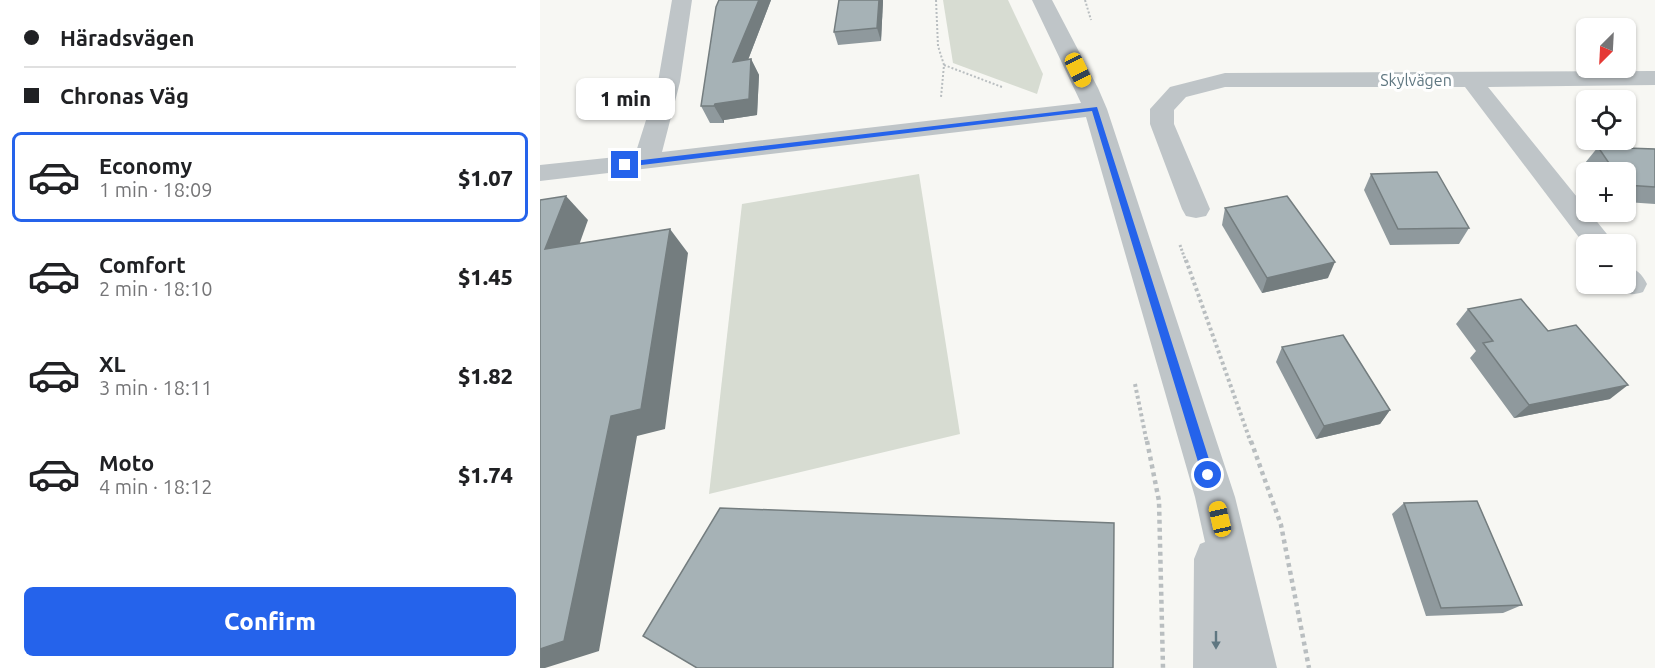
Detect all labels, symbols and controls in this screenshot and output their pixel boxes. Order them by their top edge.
north arrow [1576,18,1636,78]
map controls [1576,18,1636,294]
text: Häradsvägen [60,25,194,50]
car [1062,50,1094,90]
street label: Skylvägen [1380,71,1452,89]
callout: 1 min [576,78,674,120]
text: Chronas Väg [60,83,189,108]
text: 1 min [600,87,651,110]
button: locate [1576,90,1636,150]
icon: car [27,150,81,204]
route end [611,151,638,178]
text: Economy [99,153,192,178]
button: + [1576,162,1636,222]
text: $1.07 [458,165,513,190]
text: 1 min · 18:09 [99,178,213,201]
button: − [1576,234,1636,294]
icon: car [27,249,81,303]
text: Comfort [99,252,186,277]
text: $1.45 [458,264,513,289]
text: 2 min · 18:10 [99,277,213,300]
icon: car [27,348,81,402]
text: XL [99,351,126,376]
text: $1.82 [458,363,513,388]
text: 3 min · 18:11 [99,376,213,399]
icon: car [27,447,81,501]
text: Moto [99,450,154,475]
route start [1194,461,1221,488]
text: $1.74 [458,462,513,487]
text: 4 min · 18:12 [99,475,213,498]
car [1207,499,1233,539]
button: Confirm [24,587,516,656]
one-way arrow [1211,630,1221,649]

